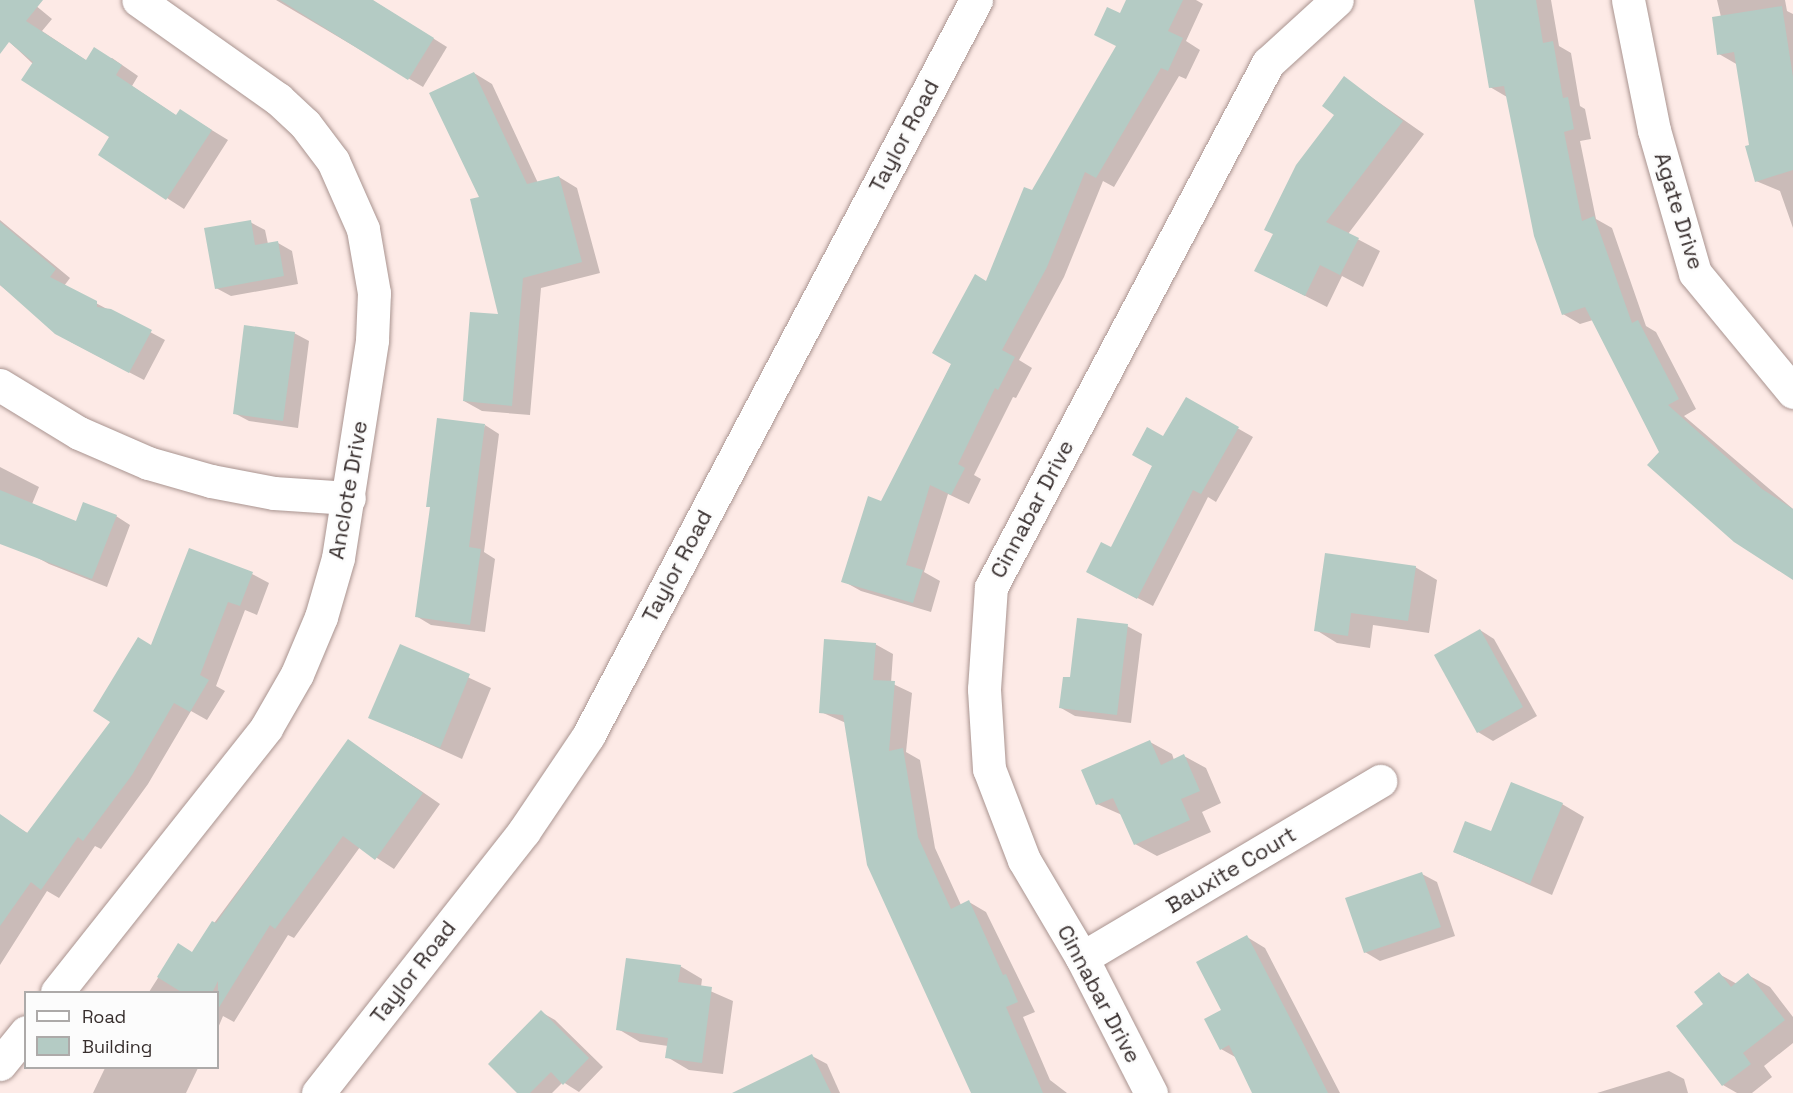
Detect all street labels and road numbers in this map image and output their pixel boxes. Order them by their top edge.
street label: Taylor Road [863,75,945,197]
street label: Agate Drive [1649,149,1709,273]
street label: Anclote Drive [323,419,373,561]
street label: Cinnabar Drive [985,435,1079,583]
street label: Taylor Road [636,505,718,627]
street label: Bauxite Court [1161,821,1301,919]
street label: Taylor Road [364,915,462,1029]
street label: Cinnabar Drive [1052,920,1146,1068]

